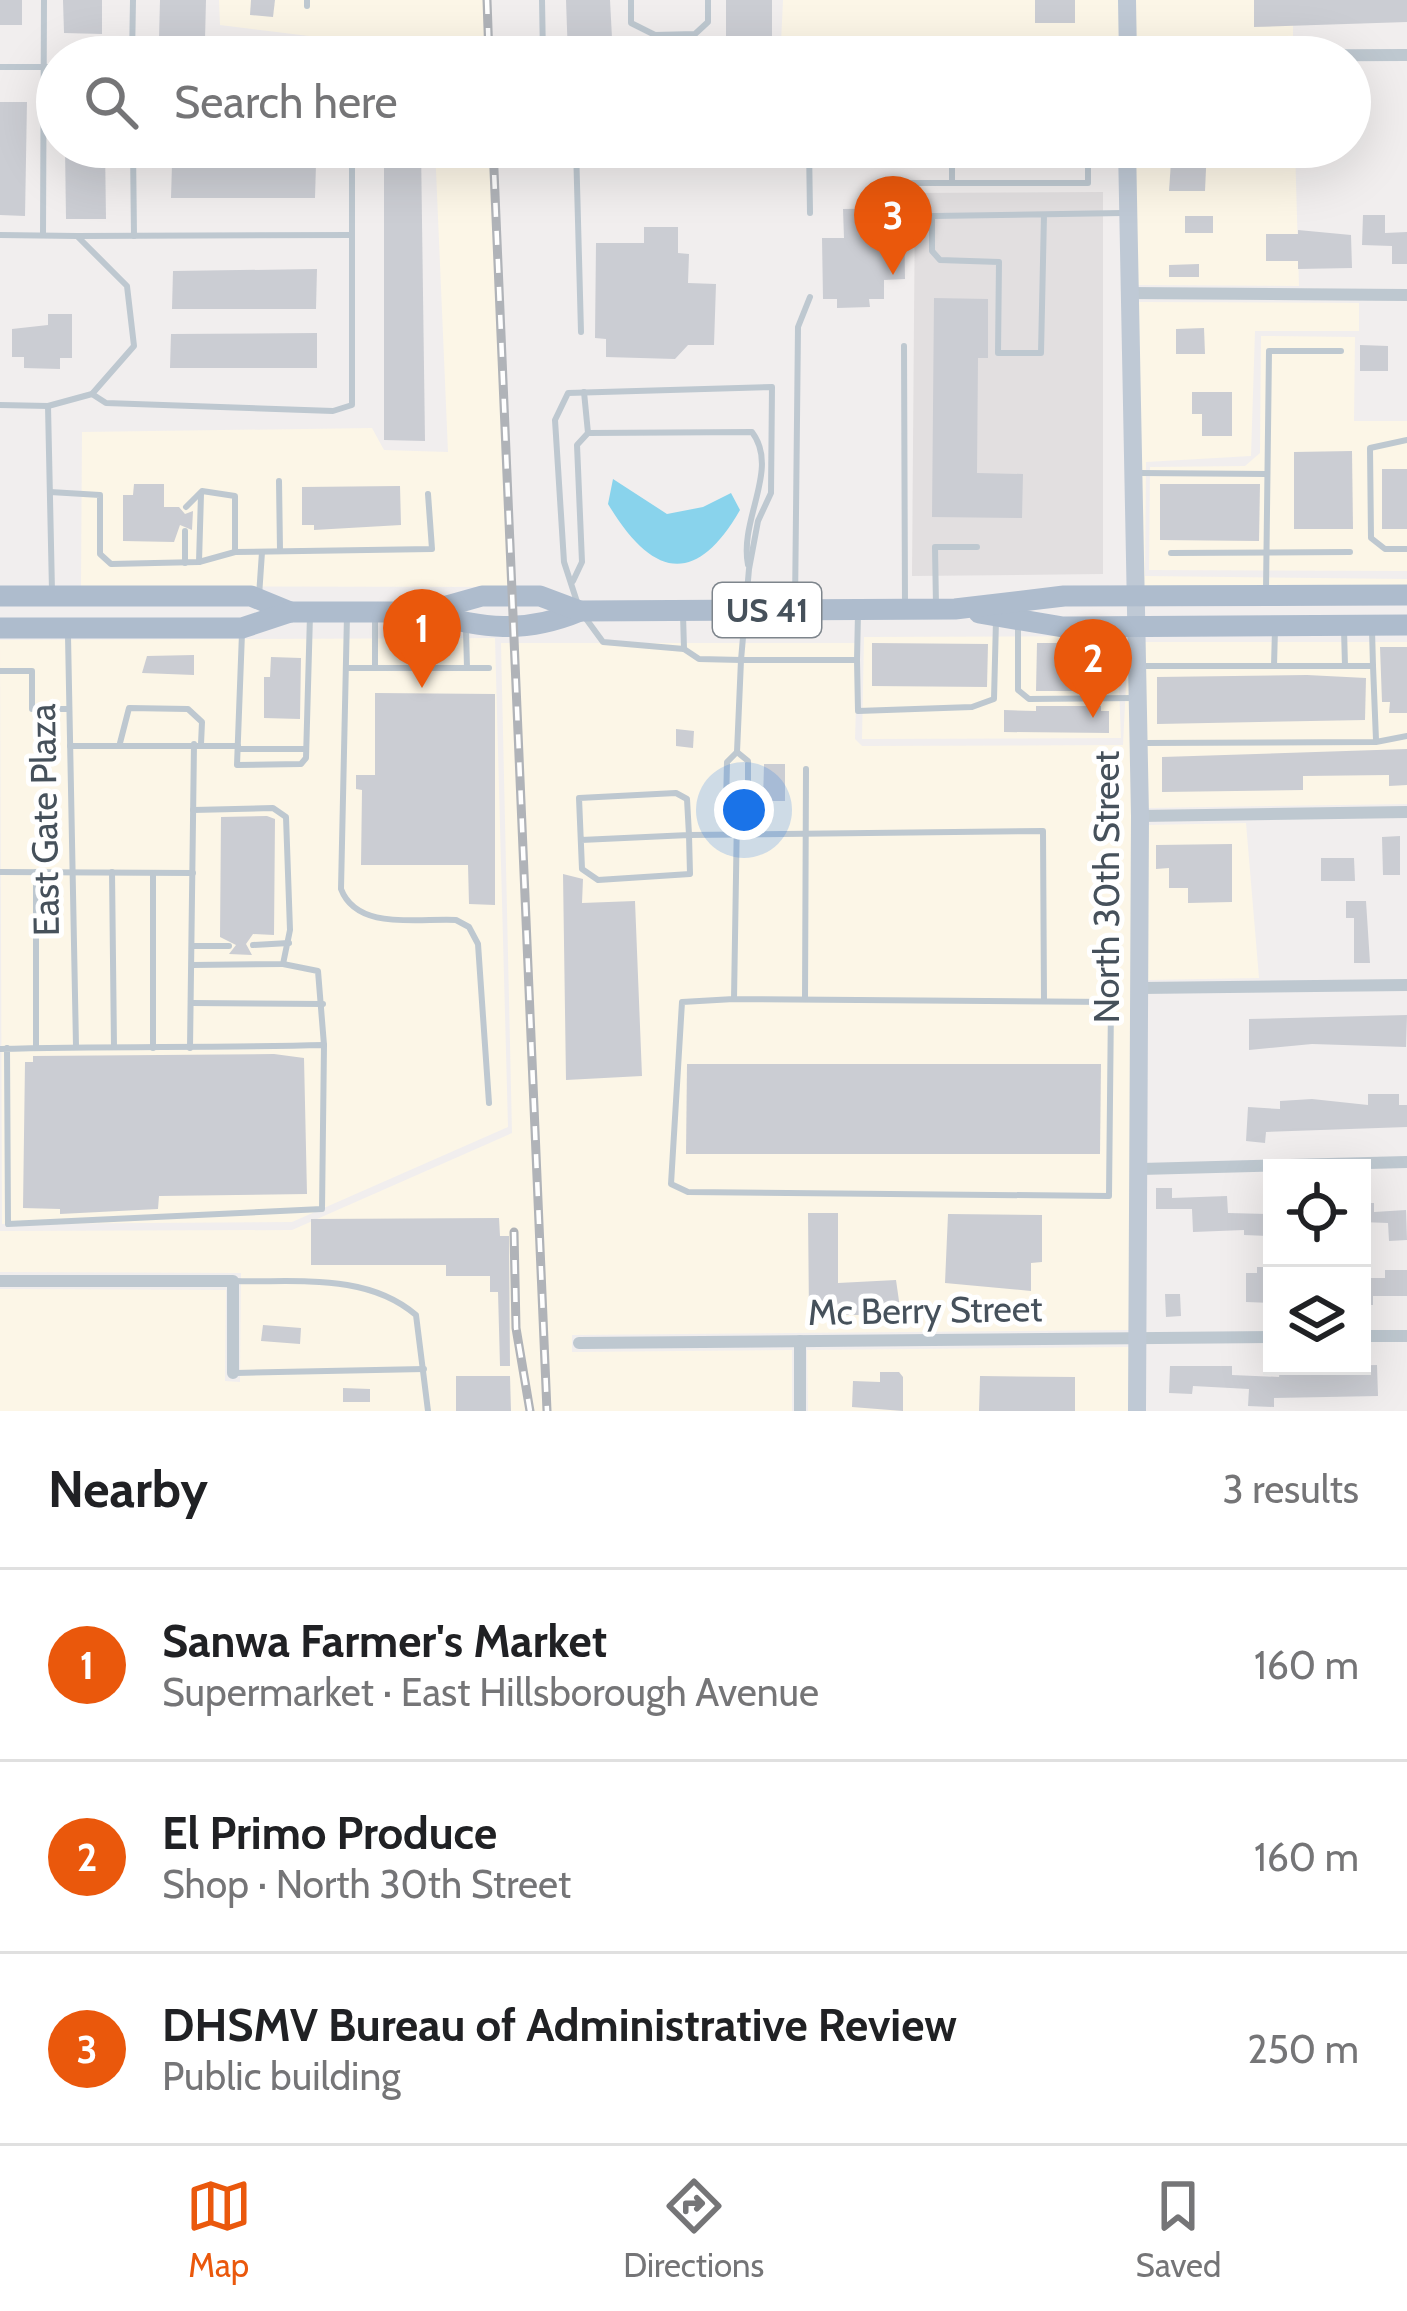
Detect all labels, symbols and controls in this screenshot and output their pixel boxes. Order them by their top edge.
search box [36,36,1371,168]
icon: search [78,69,144,135]
text: Search here [174,75,398,129]
pin: 3 [854,176,932,275]
road number: US 41 [713,583,821,637]
pin: 1 [383,589,461,688]
pin: 2 [1054,619,1132,718]
street label: East Gate Plaza [20,703,68,937]
street label: North 30th Street [1084,751,1128,1023]
your location [714,780,774,840]
map controls [1263,1159,1371,1375]
button: locate [1263,1159,1371,1267]
button: layers [1263,1267,1371,1375]
street label: Mc Berry Street [807,1286,1043,1334]
text: Nearby [48,1458,208,1520]
text: 3 results [1222,1465,1359,1513]
text: Sanwa Farmer's Market [162,1614,607,1668]
text: 1 [80,1641,94,1689]
text: 160 m [1254,1641,1359,1689]
text: Supermarket · East Hillsborough Avenue [162,1668,819,1716]
text: El Primo Produce [162,1806,497,1860]
text: 2 [77,1833,97,1881]
text: 160 m [1254,1833,1359,1881]
text: Shop · North 30th Street [162,1860,571,1908]
text: DHSMV Bureau of Administrative Review [162,1998,957,2052]
text: 3 [76,2025,98,2073]
text: 250 m [1247,2025,1359,2073]
text: Public building [162,2052,401,2100]
tab: Map [186,2173,252,2285]
tab: Directions [623,2173,764,2285]
tab: Saved [1136,2173,1221,2285]

